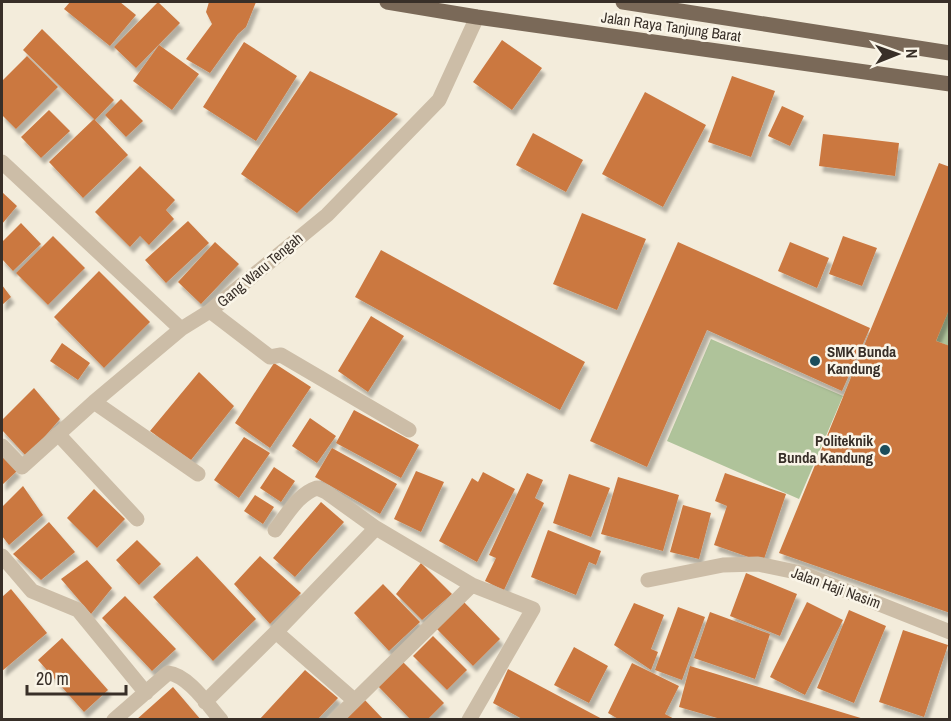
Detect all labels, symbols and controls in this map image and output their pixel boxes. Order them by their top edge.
street label: Jalan Raya Tanjung Barat [600,6,743,47]
north arrow [867,24,927,84]
text: N [901,49,923,59]
street label: Gang Waru Tengah [212,228,307,312]
place label: SMK Bunda Kandung [827,341,896,379]
marker: SMK Bunda Kandung [808,354,822,368]
place label: Politeknik Bunda Kandung [778,430,873,468]
marker: Politeknik Bunda Kandung [878,443,892,457]
street label: Jalan Haji Nasim [789,562,884,613]
scale bar [27,658,126,696]
text: 20 m [36,666,69,691]

